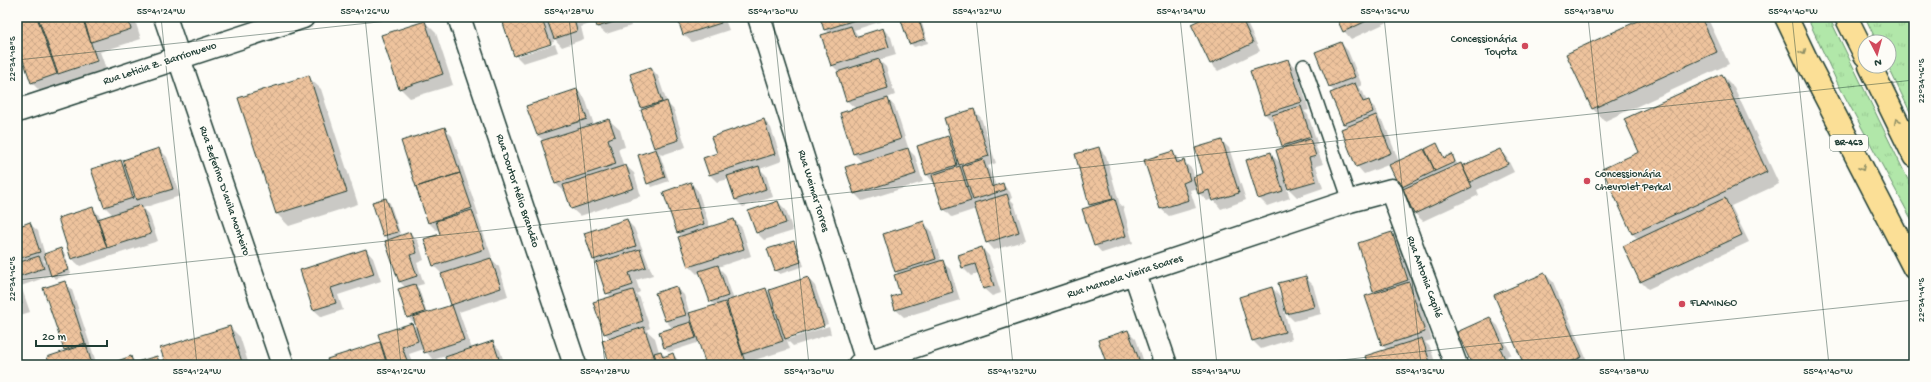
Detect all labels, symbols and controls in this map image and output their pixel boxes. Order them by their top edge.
text: 55°41'24"W [137,6,186,18]
text: 55°41'26"W [341,6,390,18]
text: 55°41'28"W [544,6,594,18]
text: 55°41'30"W [748,6,798,18]
text: 55°41'32"W [952,6,1002,18]
text: 55°41'34"W [1157,6,1206,18]
text: 55°41'36"W [1360,6,1410,18]
text: 55°41'38"W [1564,6,1614,18]
text: 55°41'40"W [1768,6,1818,18]
place label: Concessionária Toyota [1451,34,1518,59]
north arrow [1857,34,1897,74]
text: 22°34'18"S [7,36,19,82]
street label: Rua Leticia Z. Barrionuevo [102,40,218,88]
marker: Concessionária Toyota [1520,41,1530,51]
one-way arrow [1798,48,1806,56]
text: N [1874,56,1882,68]
text: 22°34'16"S [1916,58,1928,103]
one-way arrow [1894,118,1902,125]
street label: Rua Zeferino D'avila Monteiro [196,124,253,258]
street label: Rua Doutor Hélio Brandão [493,133,541,250]
road number: BR-463 [1830,135,1868,151]
street label: Rua Weimar Torres [795,149,831,234]
one-way arrow [1857,164,1865,171]
place label: Concessionária Chevrolet Perkal [1595,169,1672,194]
marker: Concessionária Chevrolet Perkal [1582,176,1592,186]
street label: Rua Antonia Capilé [1404,235,1444,320]
street label: Rua Manoela Vieira Soares [1066,252,1185,301]
text: 22°34'16"S [7,256,19,301]
text: 22°34'14"S [1916,277,1928,322]
place label: FLAMINGO [1689,298,1738,310]
marker: FLAMINGO [1677,299,1687,309]
scale bar [36,322,107,348]
text: 20 m [42,331,67,345]
text: 55°41'24"W [173,366,222,378]
text: 55°41'26"W [377,366,426,378]
text: 55°41'28"W [580,366,630,378]
text: 55°41'30"W [784,366,834,378]
text: 55°41'32"W [987,366,1037,378]
text: 55°41'34"W [1192,366,1241,378]
text: 55°41'36"W [1395,366,1445,378]
text: 55°41'38"W [1599,366,1649,378]
text: 55°41'40"W [1803,366,1853,378]

